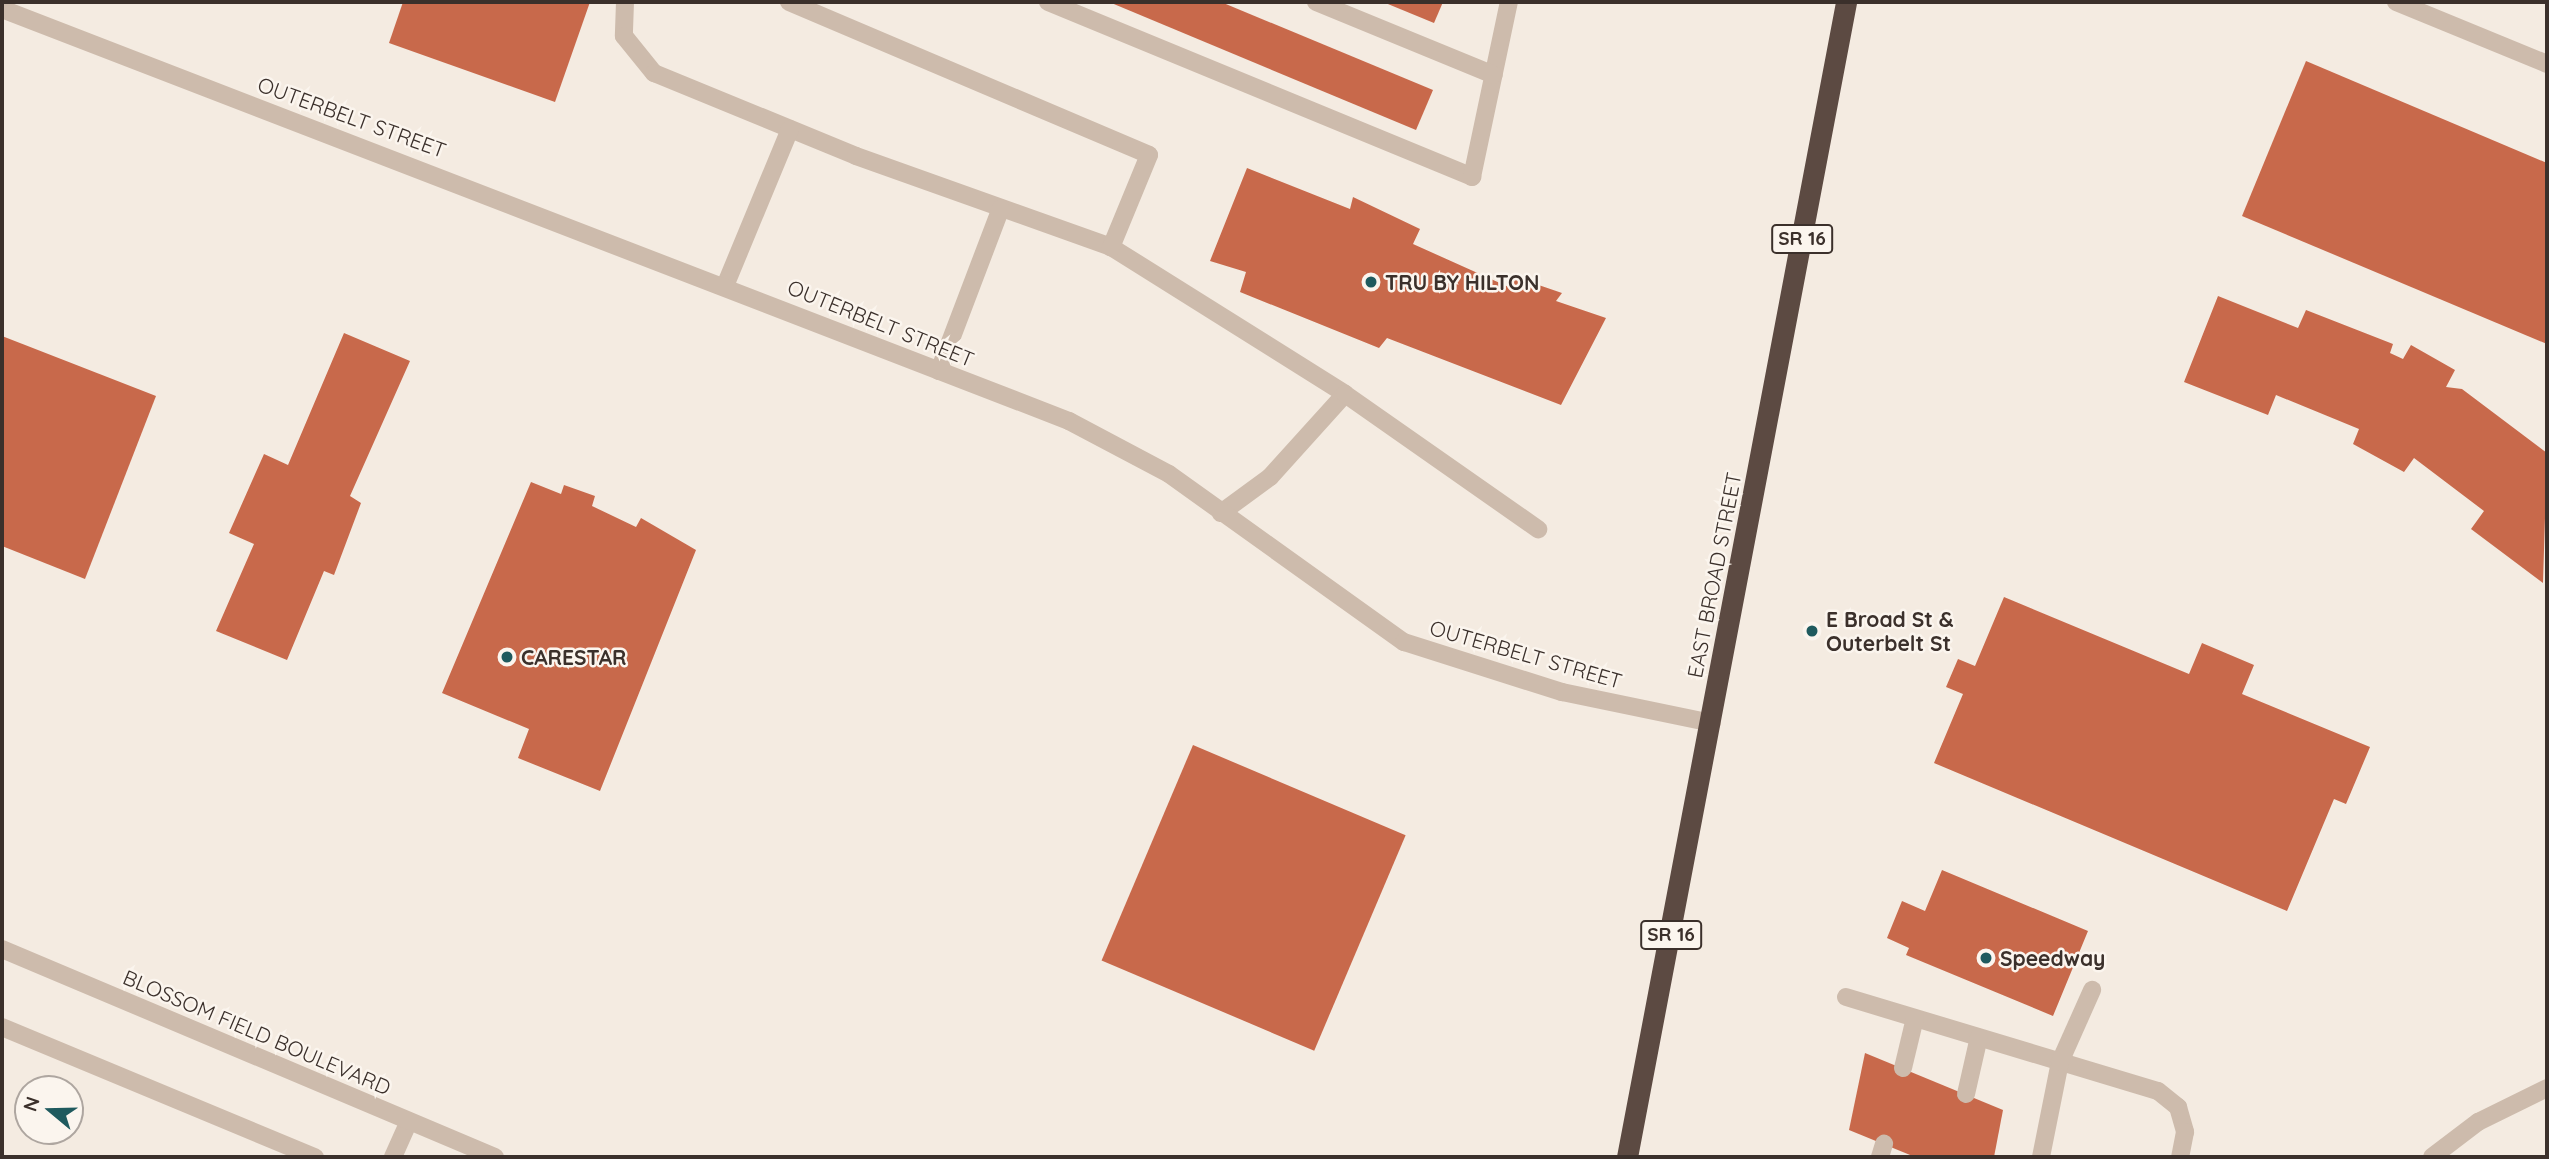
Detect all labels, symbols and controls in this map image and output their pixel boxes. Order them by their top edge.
street label: OUTERBELT STREET [254,71,450,163]
road number: SR 16 [1770,224,1834,255]
place label: TRU BY HILTON [1385,269,1539,295]
street label: OUTERBELT STREET [784,274,978,372]
marker: TRU BY HILTON [1363,274,1379,290]
street label: EAST BROAD STREET [1682,470,1746,680]
place label: E Broad St & Outerbelt St [1826,606,1954,656]
street label: OUTERBELT STREET [1427,614,1625,694]
marker: E Broad St & Outerbelt St [1804,623,1820,639]
place label: CARESTAR [521,644,627,670]
marker: CARESTAR [499,649,515,665]
road number: SR 16 [1640,920,1702,951]
place label: Speedway [2000,945,2105,971]
marker: Speedway [1978,950,1994,966]
street label: BLOSSOM FIELD BOULEVARD [119,964,395,1100]
north arrow [14,1075,84,1145]
text: N [17,1093,45,1114]

